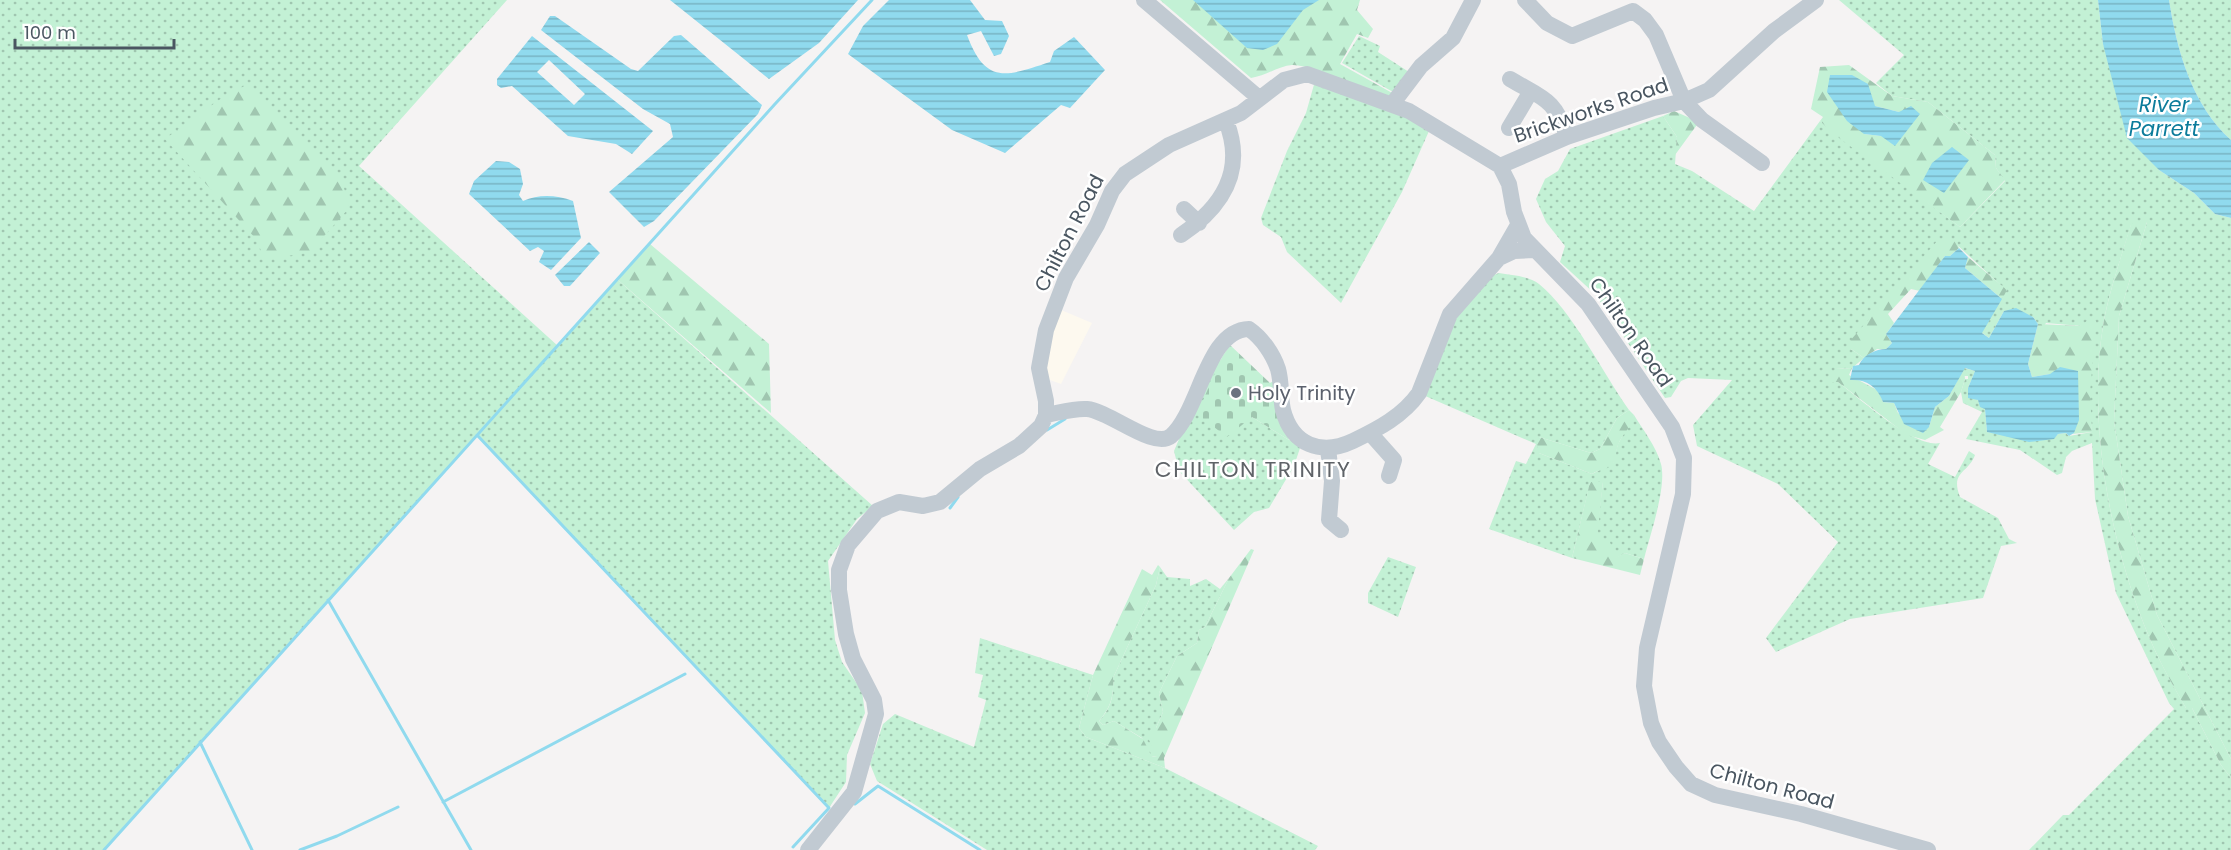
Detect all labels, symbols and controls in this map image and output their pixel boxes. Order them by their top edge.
scale bar [15,12,174,50]
text: 100 m [24,20,76,45]
street label: Brickworks Road [1510,70,1672,150]
water label: River Parrett [2129,90,2200,143]
street label: Chilton Road [1027,169,1111,297]
street label: Chilton Road [1583,271,1679,393]
place label: Holy Trinity [1248,379,1356,407]
marker: Holy Trinity [1229,386,1243,400]
district label: CHILTON TRINITY [1155,454,1351,485]
street label: Chilton Road [1706,756,1838,816]

